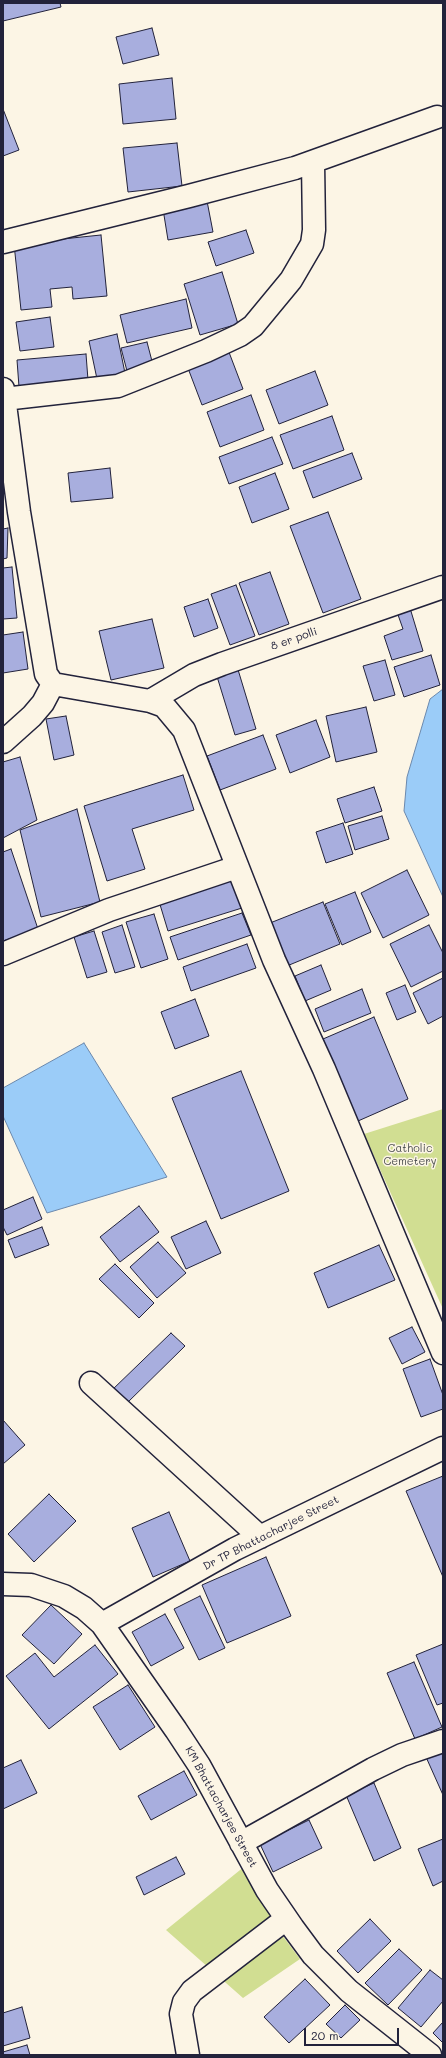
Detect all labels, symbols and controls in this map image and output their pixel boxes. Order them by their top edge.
street label: 8 er polli [269,625,319,653]
park label: Catholic Cemetery [383,1142,437,1168]
street label: Dr TP Bhattacharjee Street [201,1493,341,1573]
street label: KM Bhattacharjee Street [182,1744,260,1870]
scale bar [306,2020,401,2046]
text: 20 m [311,2027,339,2043]

